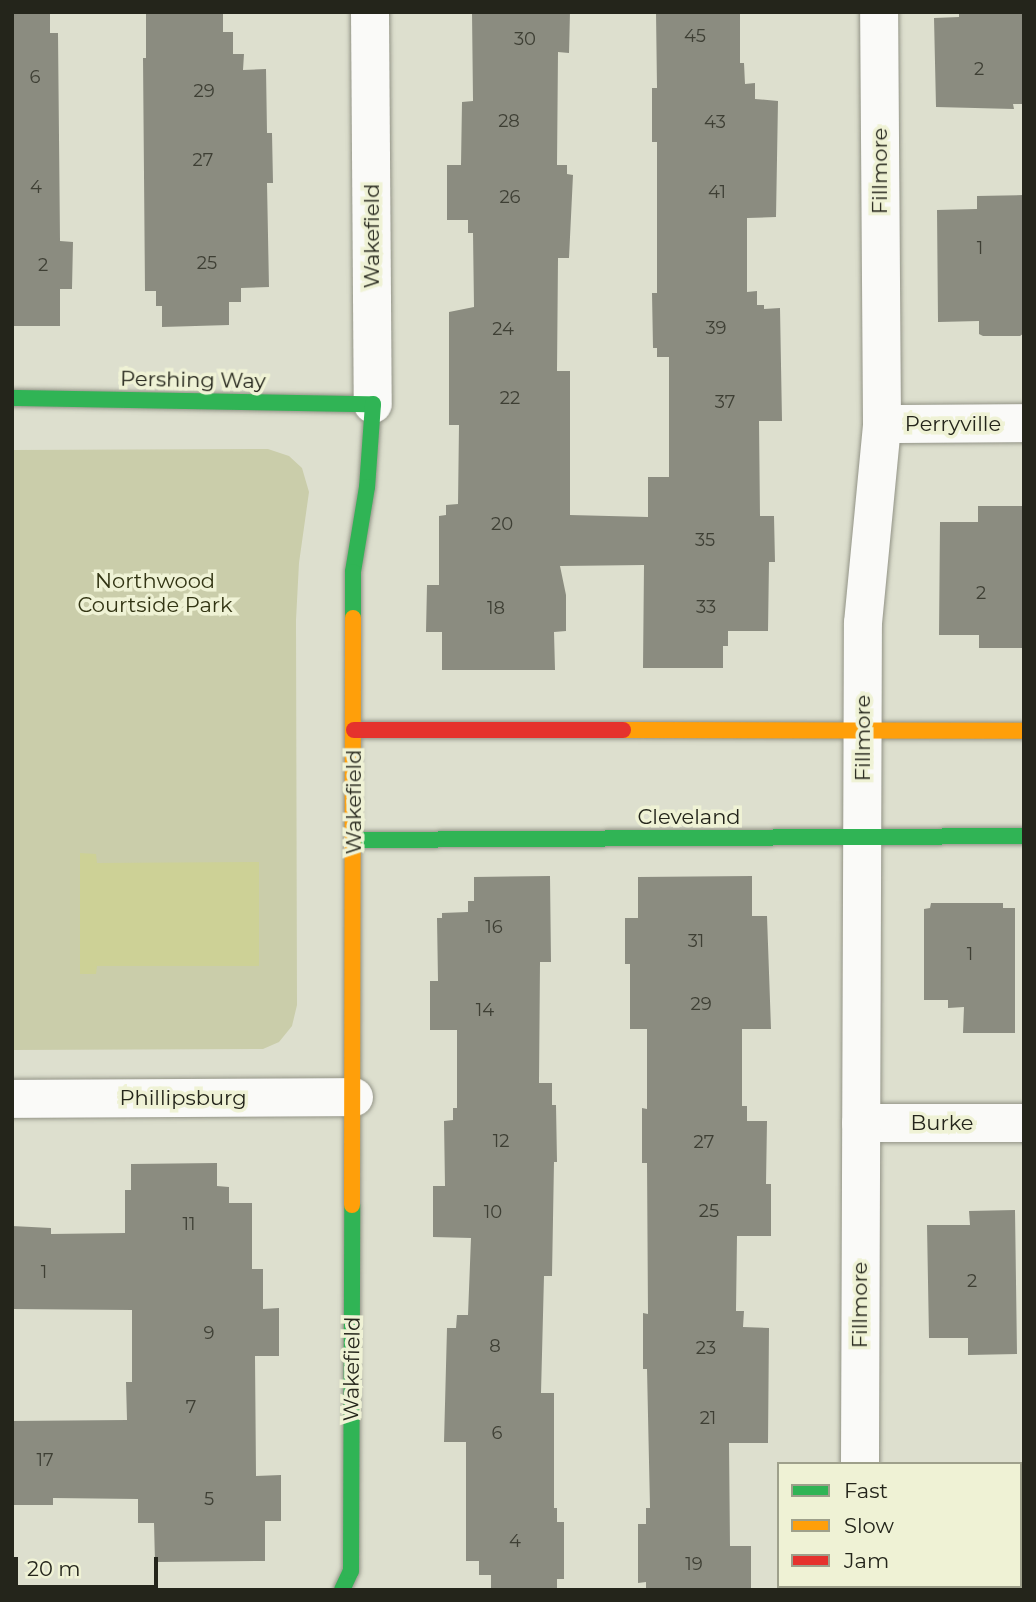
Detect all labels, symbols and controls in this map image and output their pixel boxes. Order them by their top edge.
house number: 45 [684,25,706,47]
house number: 30 [514,28,536,50]
house number: 2 [974,58,984,80]
house number: 6 [30,66,40,88]
house number: 29 [193,80,215,102]
house number: 28 [498,110,520,132]
house number: 43 [704,111,726,133]
street label: Fillmore [867,128,893,214]
house number: 27 [193,149,213,171]
house number: 4 [30,176,42,198]
house number: 41 [708,181,726,203]
street label: Wakefield [359,184,385,288]
house number: 26 [499,186,521,208]
house number: 1 [977,237,983,259]
house number: 25 [197,252,217,274]
house number: 2 [38,254,48,276]
house number: 39 [705,317,727,339]
house number: 24 [492,318,514,340]
street label: Pershing Way [120,366,266,394]
house number: 22 [500,387,520,409]
house number: 37 [715,391,735,413]
street label: Perryville [905,411,1001,437]
house number: 20 [491,513,513,535]
house number: 35 [695,529,715,551]
park label: Northwood Courtside Park [77,568,233,618]
house number: 2 [976,582,986,604]
house number: 33 [696,596,716,618]
house number: 18 [487,597,505,619]
street label: Fillmore [850,695,876,781]
street label: Wakefield [341,750,367,854]
street label: Cleveland [637,804,741,830]
house number: 16 [485,916,503,938]
house number: 31 [688,930,704,952]
house number: 1 [967,943,973,965]
house number: 29 [690,993,712,1015]
house number: 14 [476,999,494,1021]
street label: Phillipsburg [119,1085,247,1111]
street label: Burke [910,1110,974,1136]
house number: 12 [493,1130,509,1152]
house number: 27 [694,1131,714,1153]
house number: 25 [699,1200,719,1222]
house number: 10 [484,1201,502,1223]
house number: 11 [183,1213,195,1235]
house number: 1 [41,1261,47,1283]
street label: Fillmore [847,1262,873,1348]
house number: 2 [967,1270,977,1292]
street label: Wakefield [338,1316,366,1422]
house number: 9 [204,1322,214,1344]
house number: 8 [489,1335,501,1357]
house number: 23 [696,1337,716,1359]
house number: 7 [186,1396,196,1418]
house number: 21 [700,1407,716,1429]
house number: 6 [492,1422,502,1444]
house number: 17 [36,1449,54,1471]
legend [777,1462,1022,1588]
text: Fast [844,1478,888,1503]
house number: 5 [204,1488,214,1510]
text: Slow [844,1513,894,1538]
house number: 4 [509,1530,521,1552]
scale bar [18,1542,161,1586]
text: Jam [844,1548,889,1573]
house number: 19 [685,1553,703,1575]
text: 20 m [27,1556,81,1581]

